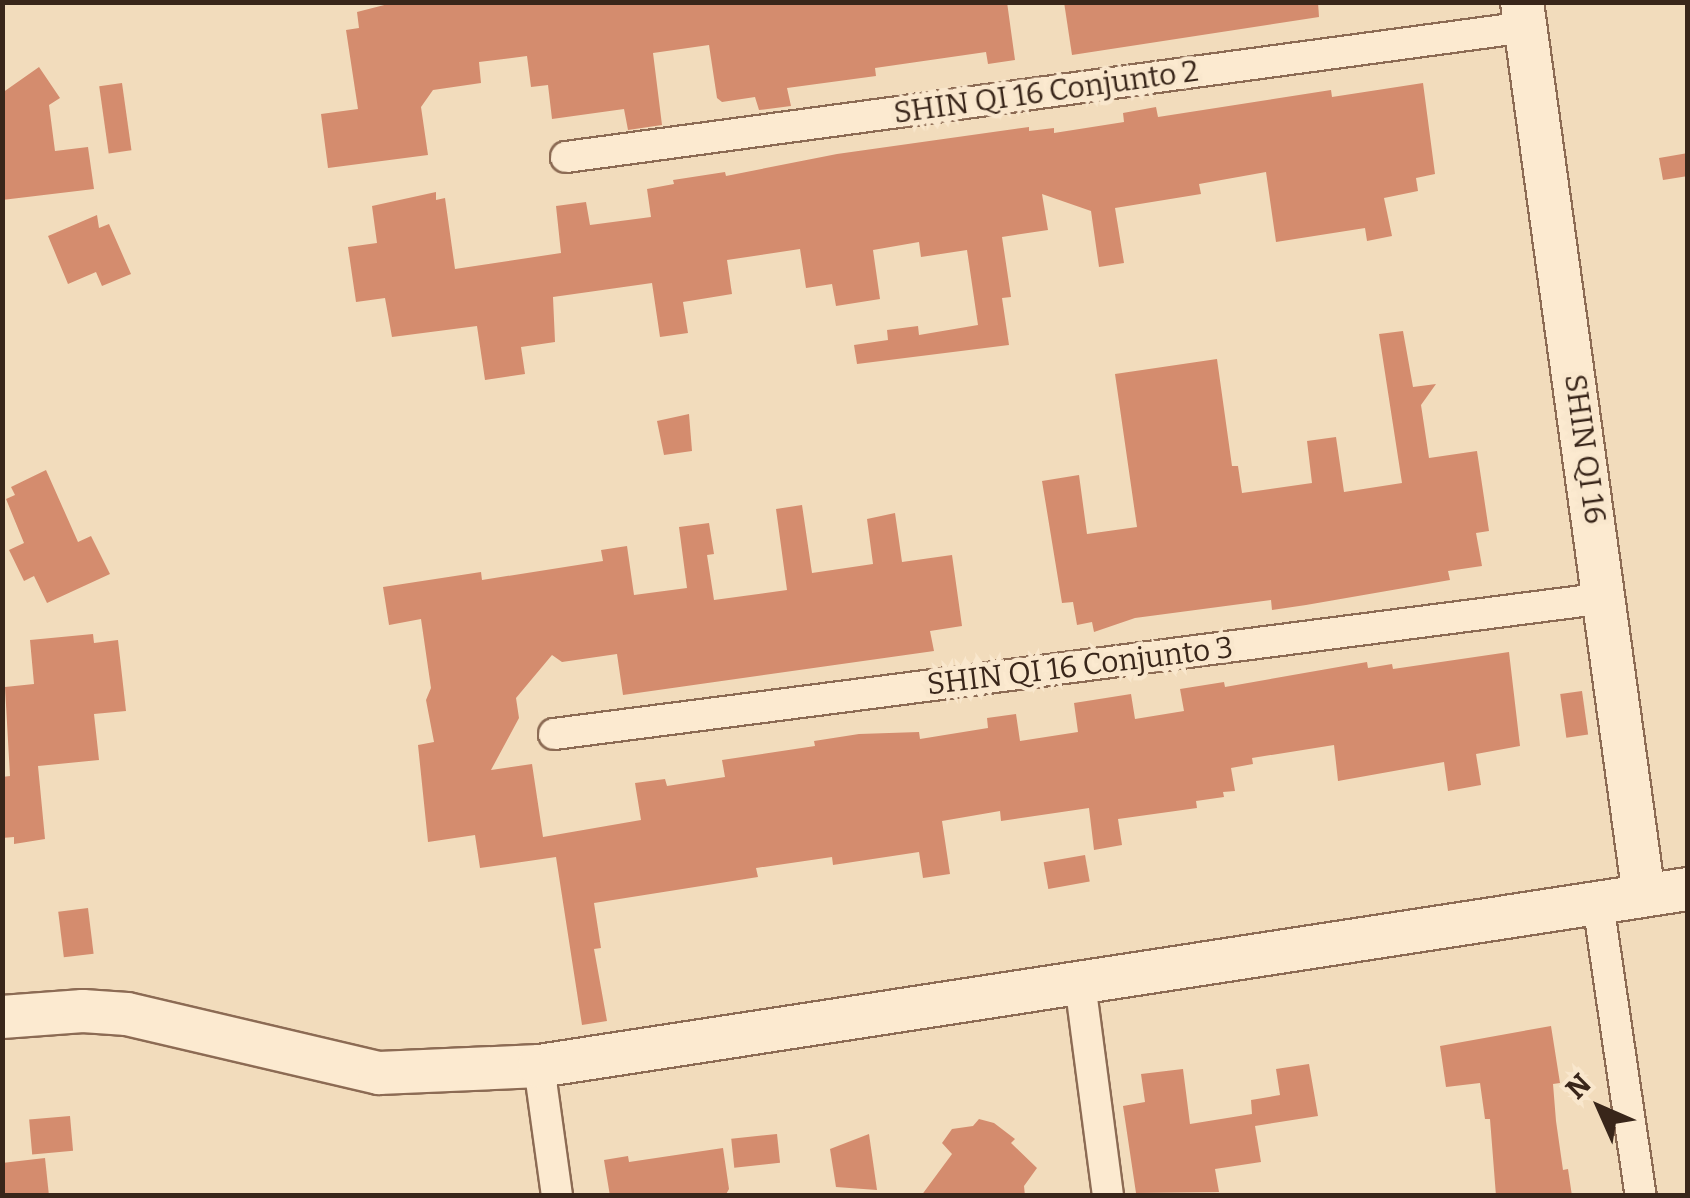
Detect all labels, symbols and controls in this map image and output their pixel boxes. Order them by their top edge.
street label: SHIN QI 16 Conjunto 2 [891,53,1201,131]
street label: SHIN QI 16 [1557,372,1613,526]
street label: SHIN QI 16 Conjunto 3 [925,629,1235,703]
north arrow [1550,1058,1650,1158]
text: N [1559,1067,1598,1106]

